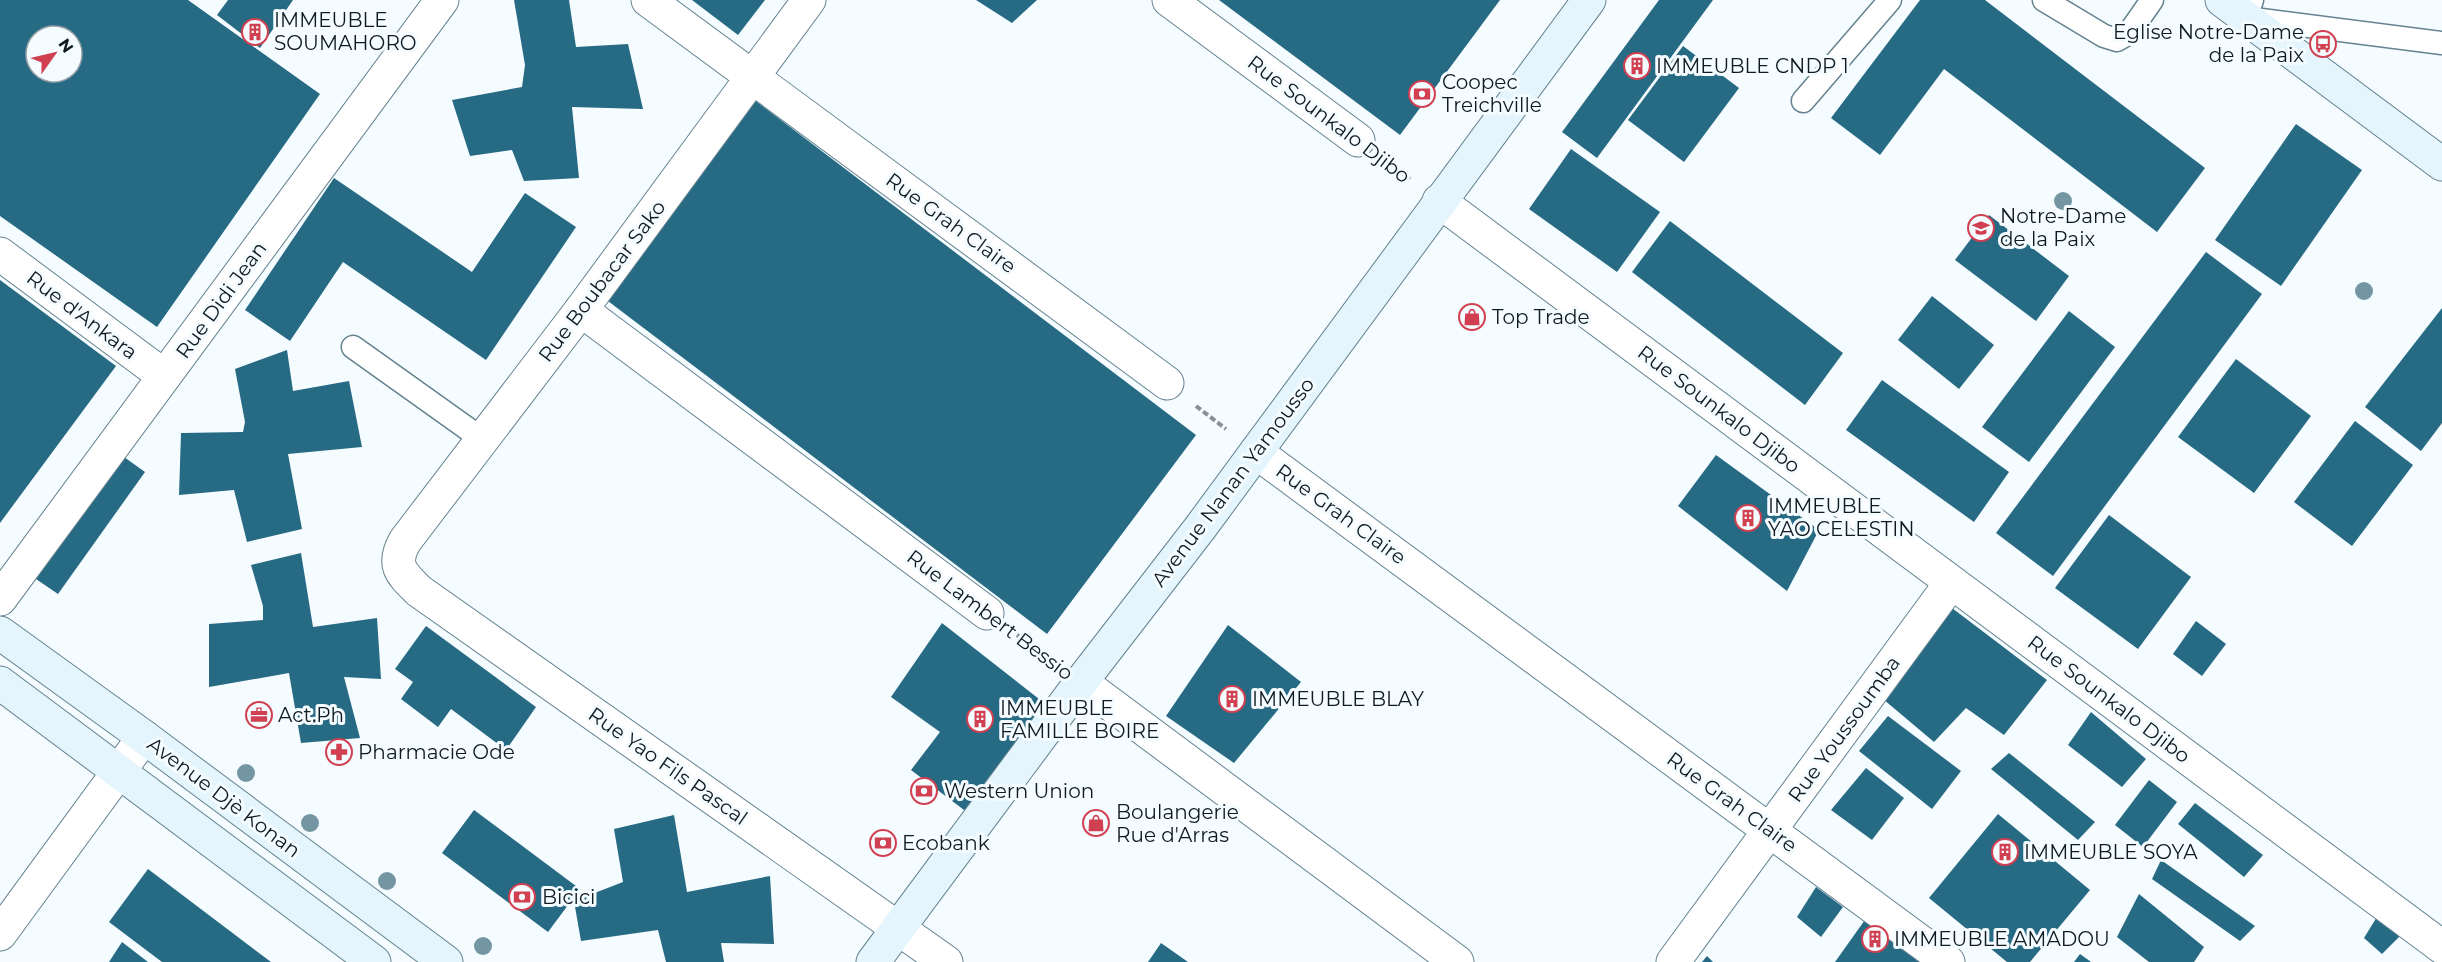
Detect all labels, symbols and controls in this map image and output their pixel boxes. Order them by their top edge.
place label: IMMEUBLE SOUMAHORO [274,8,417,55]
building icon: IMMEUBLE SOUMAHORO [240,17,270,47]
place label: Eglise Notre-Dame de la Paix [2113,20,2304,67]
north arrow [24,24,84,84]
bus stop icon: Eglise Notre-Dame de la Paix [2308,29,2338,59]
text: N [55,35,78,57]
street label: Rue Sounkalo Djibo [1243,50,1415,188]
building icon: IMMEUBLE CNDP 1 [1622,51,1652,81]
place label: IMMEUBLE CNDP 1 [1656,54,1849,78]
place label: Coopec Treichville [1442,70,1542,117]
bank icon: Coopec Treichville [1407,79,1437,109]
street label: Rue Grah Claire [881,168,1021,278]
street label: Rue Boubacar Sako [533,195,671,367]
place label: Notre-Dame de la Paix [2000,204,2126,251]
school or university icon: Notre-Dame de la Paix [1966,213,1996,243]
street label: Rue Didi Jean [171,237,271,363]
street label: Rue d'Ankara [22,266,142,364]
shop icon: Top Trade [1457,302,1487,332]
place label: Top Trade [1492,305,1590,329]
street label: Rue Sounkalo Djibo [1633,340,1805,478]
street label: Avenue Nanan Yamousso [1147,373,1319,591]
street label: Rue Grah Claire [1271,459,1411,569]
place label: IMMEUBLE YAO CELESTIN [1768,494,1915,541]
building icon: IMMEUBLE YAO CELESTIN [1733,503,1763,533]
street label: Rue Lambert Bessio [902,545,1078,685]
street label: Rue Sounkalo Djibo [2023,630,2195,768]
street label: Rue Youssoumba [1783,651,1905,807]
building icon: IMMEUBLE BLAY [1217,684,1247,714]
place label: IMMEUBLE BLAY [1252,687,1424,711]
place label: IMMEUBLE FAMILLE BOIRE [1000,696,1159,743]
office icon: Act.Ph [244,700,274,730]
street label: Rue Yao Fils Pascal [584,702,752,830]
place label: Act.Ph [278,703,344,727]
building icon: IMMEUBLE FAMILLE BOIRE [965,704,995,734]
street label: Avenue Djè Konan [143,732,305,862]
pharmacy icon: Pharmacie Ode [324,737,354,767]
place label: Pharmacie Ode [358,740,515,764]
street label: Rue Grah Claire [1662,747,1802,857]
bank icon: Western Union [909,776,939,806]
place label: Western Union [944,779,1094,803]
place label: Boulangerie Rue d'Arras [1116,800,1239,847]
shop icon: Boulangerie Rue d'Arras [1081,808,1111,838]
bank icon: Ecobank [868,828,898,858]
place label: Ecobank [902,831,990,855]
building icon: IMMEUBLE SOYA [1990,837,2020,867]
place label: IMMEUBLE SOYA [2024,840,2198,864]
bank icon: Bicici [507,882,537,912]
place label: Bicici [542,885,595,909]
building icon: IMMEUBLE AMADOU [1860,924,1890,954]
place label: IMMEUBLE AMADOU [1894,927,2110,951]

